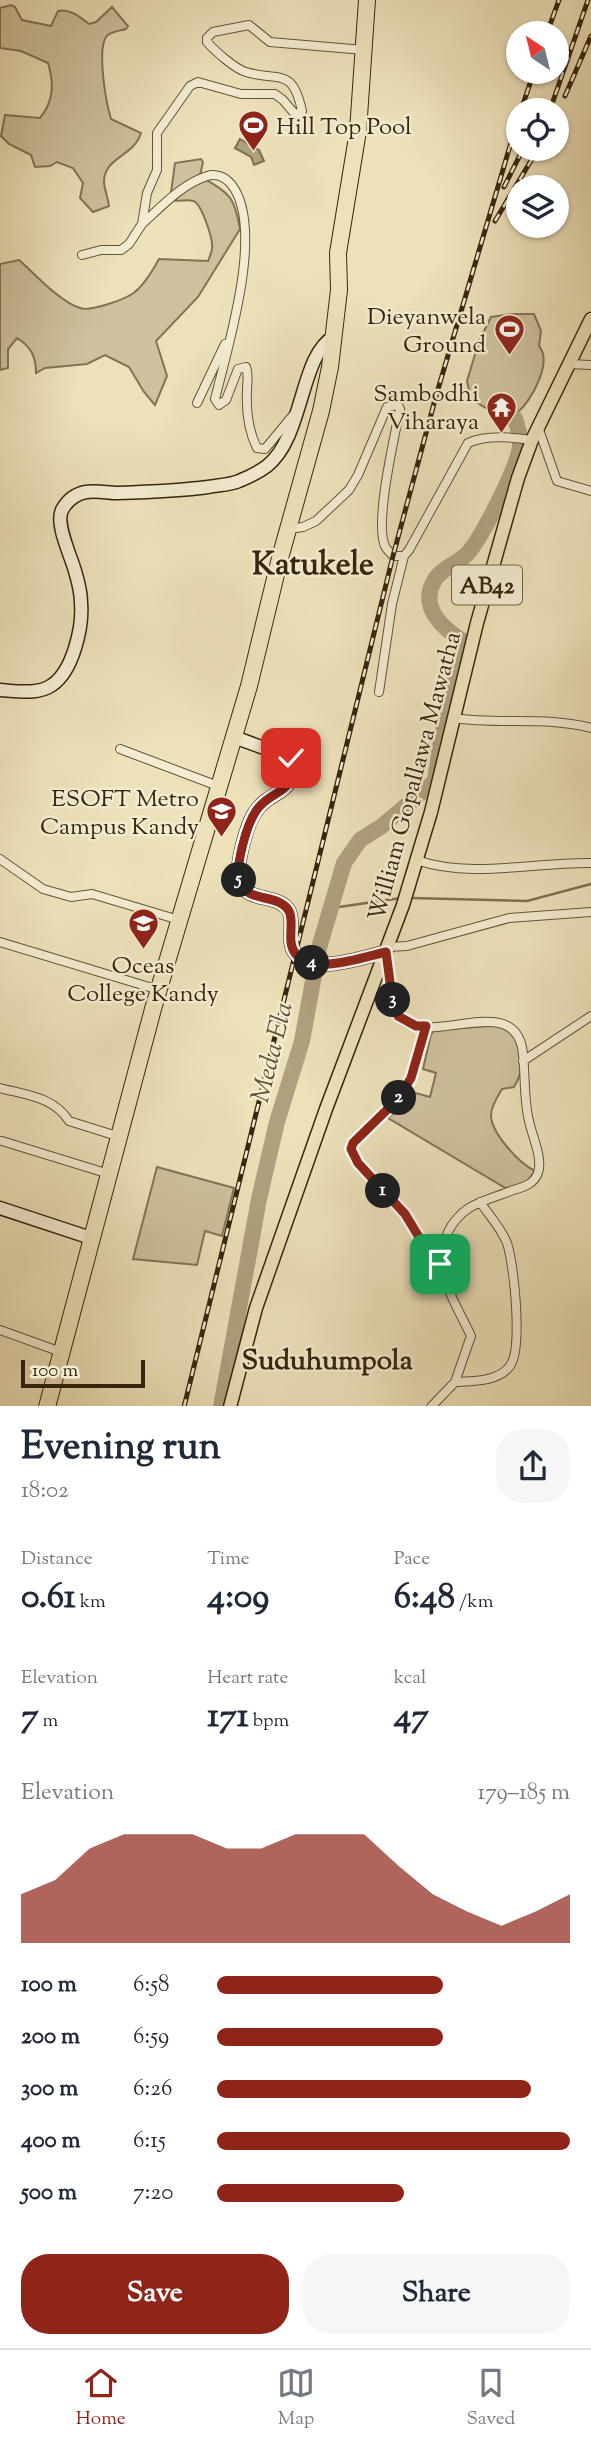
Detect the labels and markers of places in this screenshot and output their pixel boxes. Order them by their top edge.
sports icon: Hill Top Pool [236,109,270,153]
place label: Hill Top Pool [276,111,412,145]
place label: Dieyanwela Ground [367,301,486,363]
sports icon: Dieyanwela Ground [492,313,526,357]
place label: Sambodhi Viharaya [373,378,479,440]
temple icon: Sambodhi Viharaya [485,390,519,434]
pin [261,728,321,788]
place label: ESOFT Metro Campus Kandy [40,783,199,845]
school or university icon: ESOFT Metro Campus Kandy [205,795,239,839]
pin: 5 [222,862,256,898]
school or university icon: Oceas College Kandy [126,906,160,950]
pin: 4 [294,946,330,981]
place label: Oceas College Kandy [67,950,219,1012]
pin: 3 [376,982,410,1018]
pin: 2 [382,1080,416,1116]
pin: 1 [366,1174,400,1208]
pin [410,1234,470,1294]

